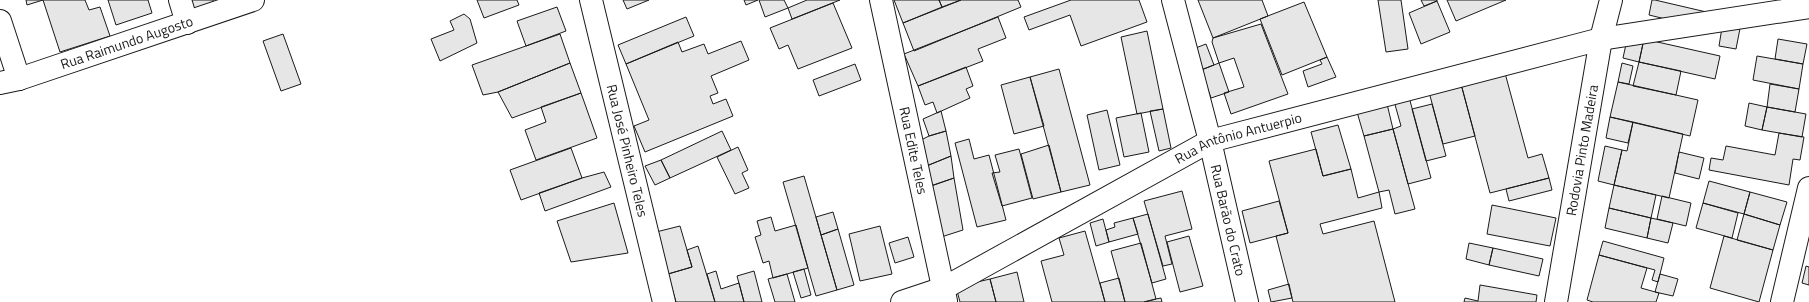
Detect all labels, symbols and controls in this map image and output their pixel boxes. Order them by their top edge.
street label: Rua Raimundo Augosto [57,10,196,74]
street label: Rua José Pinheiro Teles [602,82,654,219]
street label: Rodovia Pinto Madeira [1560,83,1603,217]
street label: Rua Edite Teles [894,105,934,196]
street label: Rua Antônio Antuerpio [1171,106,1304,169]
street label: Rua Barão do Crato [1206,162,1252,278]

